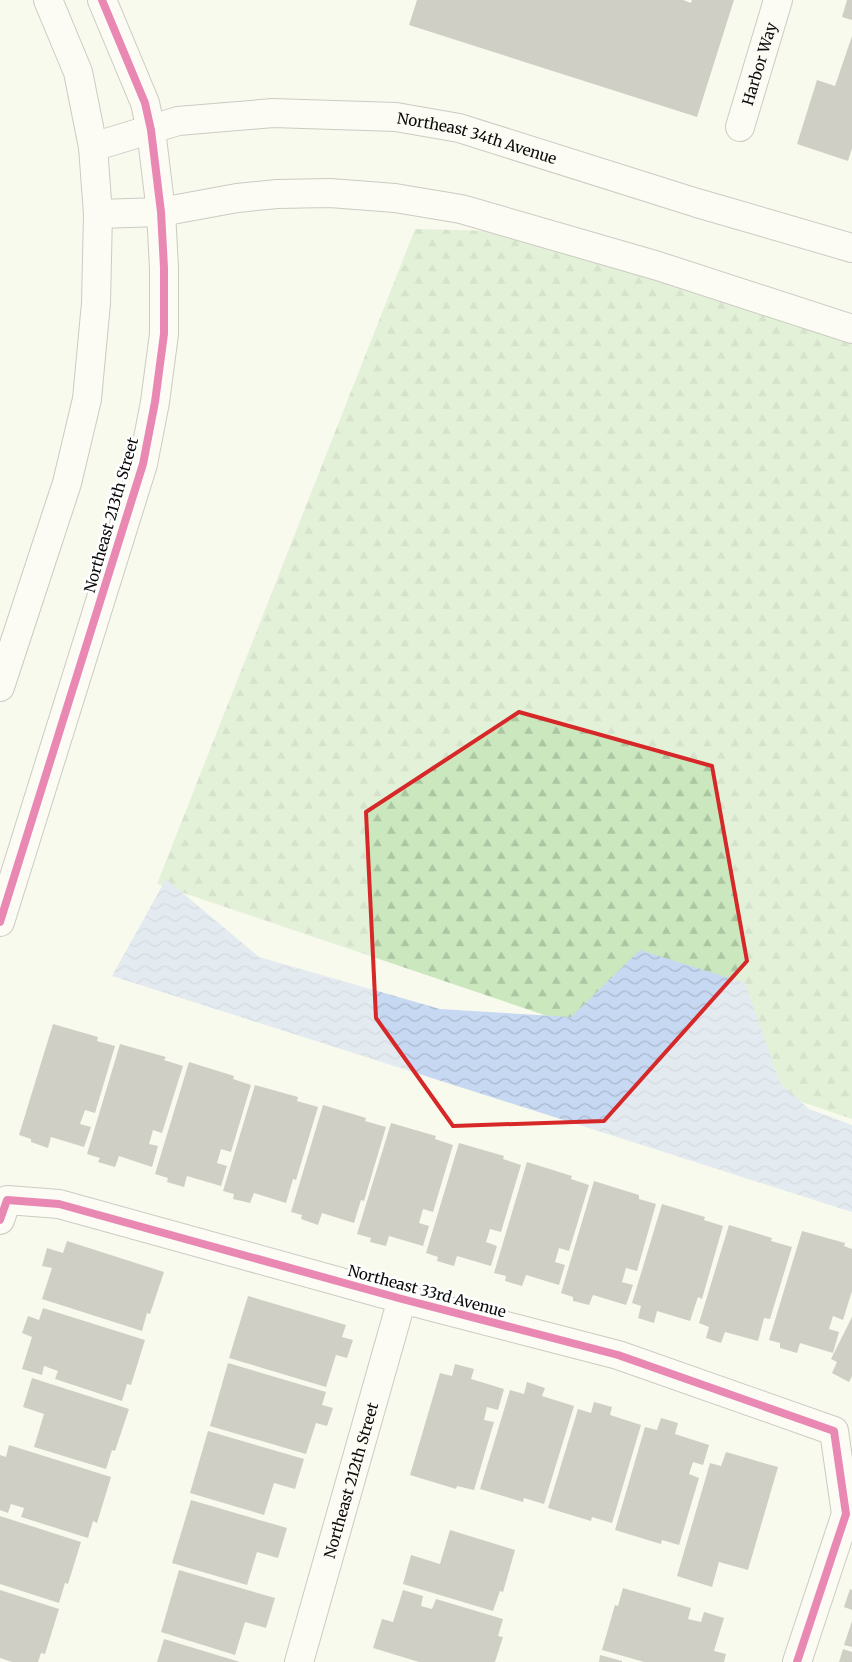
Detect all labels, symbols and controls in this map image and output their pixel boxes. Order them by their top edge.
street label: Harbor Way [738,20,780,108]
street label: Northeast 34th Avenue [396,108,559,168]
street label: Northeast 213th Street [80,435,142,595]
street label: Northeast 33rd Avenue [346,1261,508,1321]
street label: Northeast 212th Street [319,1400,382,1560]

